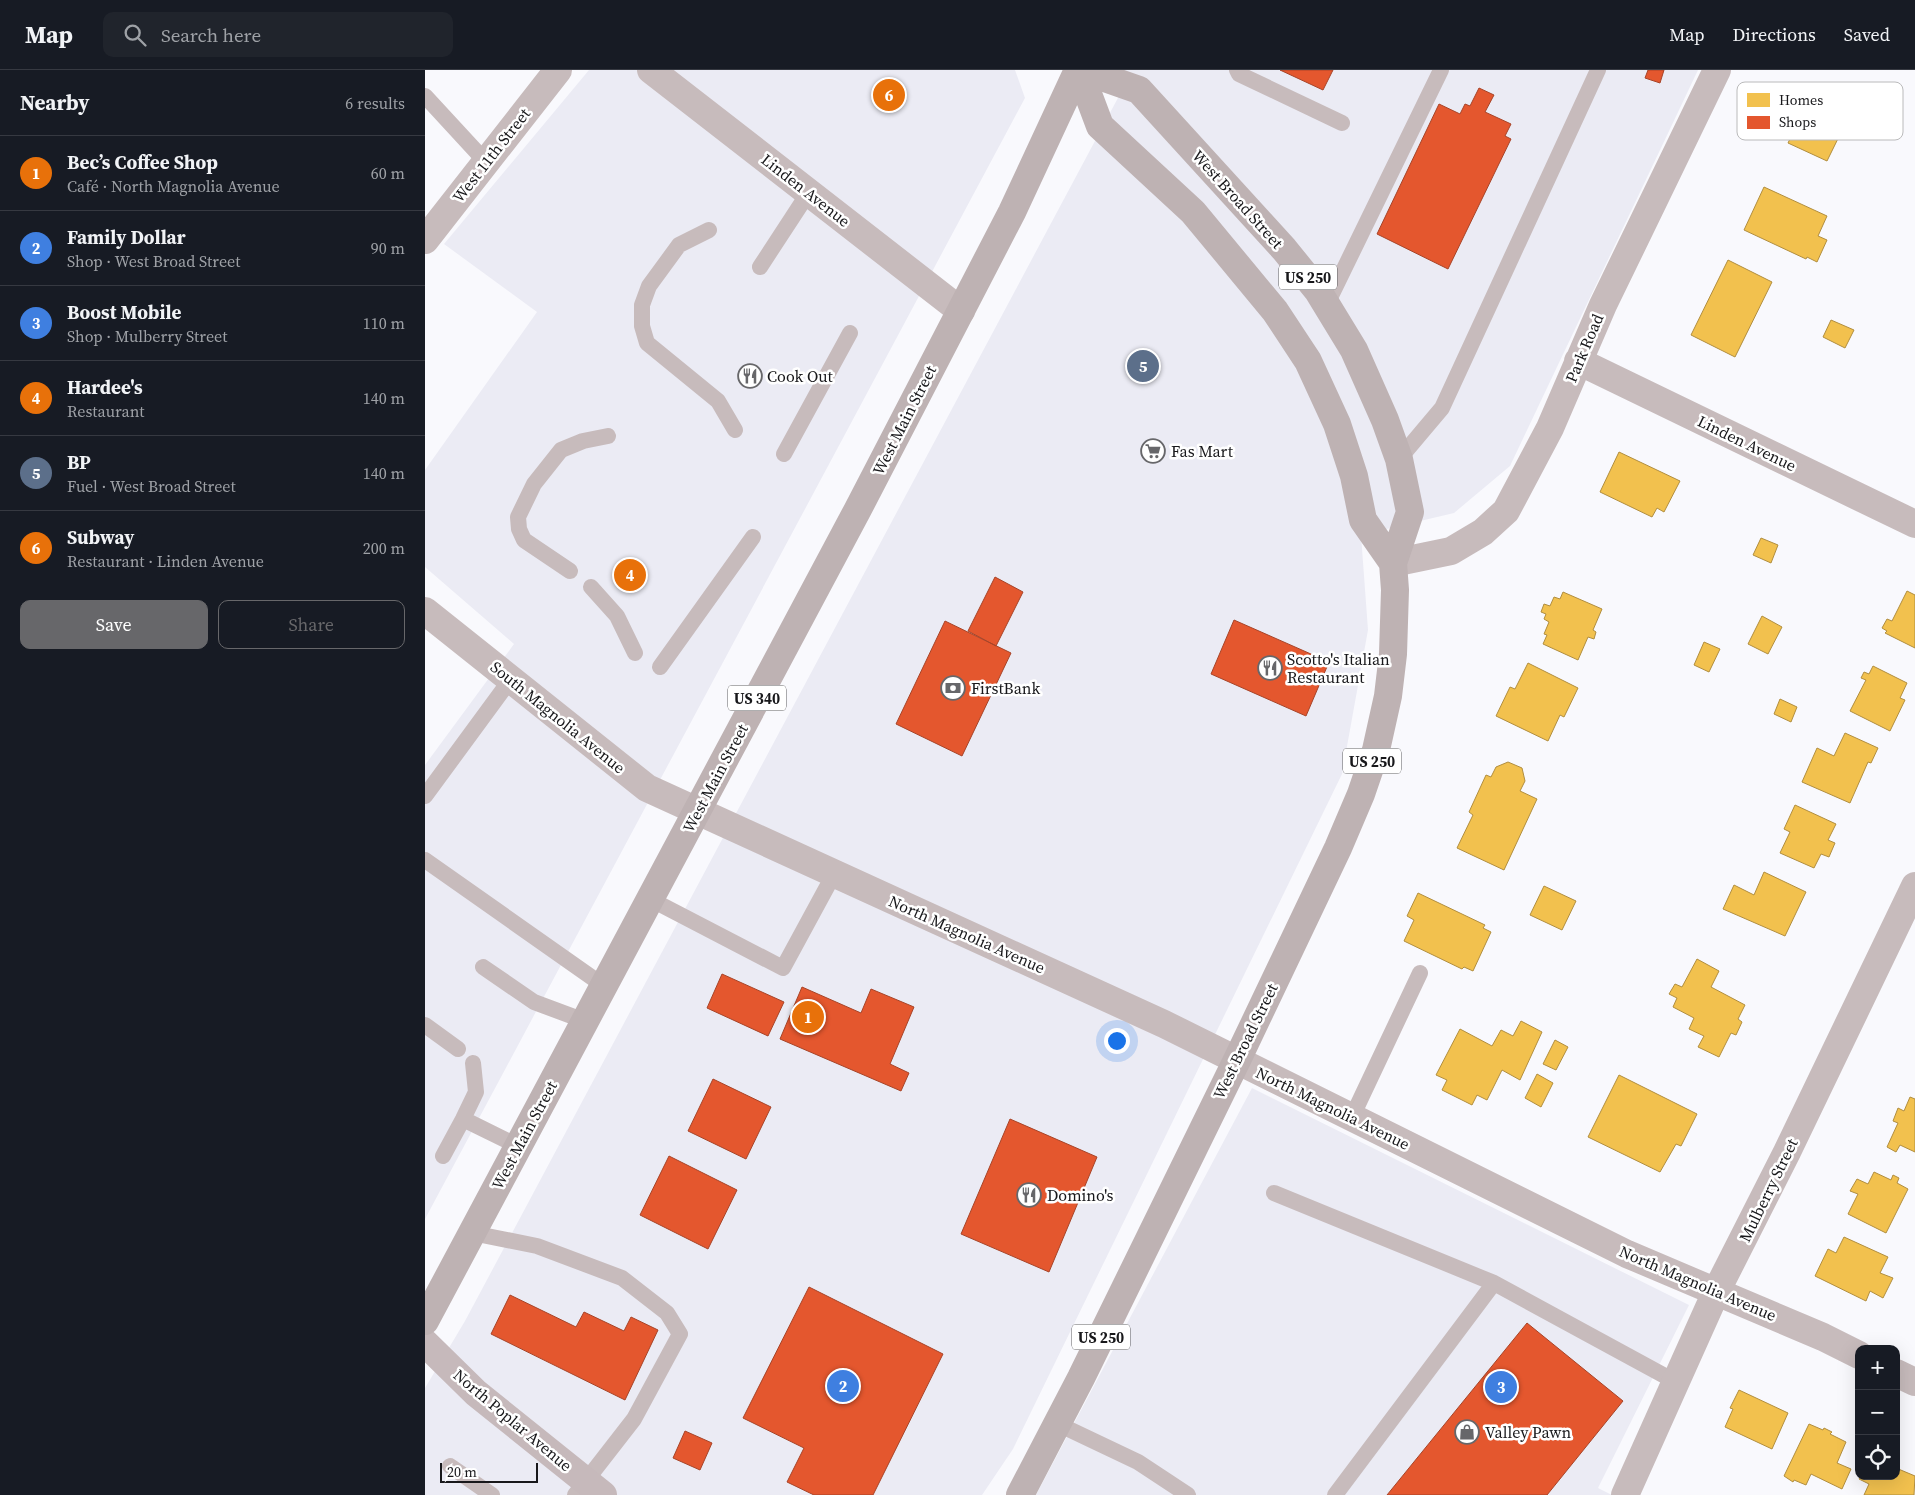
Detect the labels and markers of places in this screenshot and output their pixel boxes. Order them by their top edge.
pin: 6 [873,76,905,114]
pin: 5 [1127,347,1159,385]
restaurant icon: Cook Out [737,363,763,389]
place label: Cook Out [767,365,834,387]
supermarket icon: Fas Mart [1140,438,1166,464]
place label: Fas Mart [1171,440,1234,462]
pin: 4 [614,556,646,594]
place label: Scotto's Italian Restaurant [1287,648,1390,688]
restaurant icon: Scotto's Italian Restaurant [1257,655,1283,681]
bank icon: FirstBank [940,675,966,701]
place label: FirstBank [971,677,1040,699]
pin: 1 [792,998,824,1036]
restaurant icon: Domino's [1016,1182,1042,1208]
place label: Domino's [1047,1184,1114,1206]
pin: 2 [827,1367,859,1405]
pin: 3 [1485,1368,1517,1406]
shop icon: Valley Pawn [1454,1419,1480,1445]
place label: Valley Pawn [1485,1421,1572,1443]

